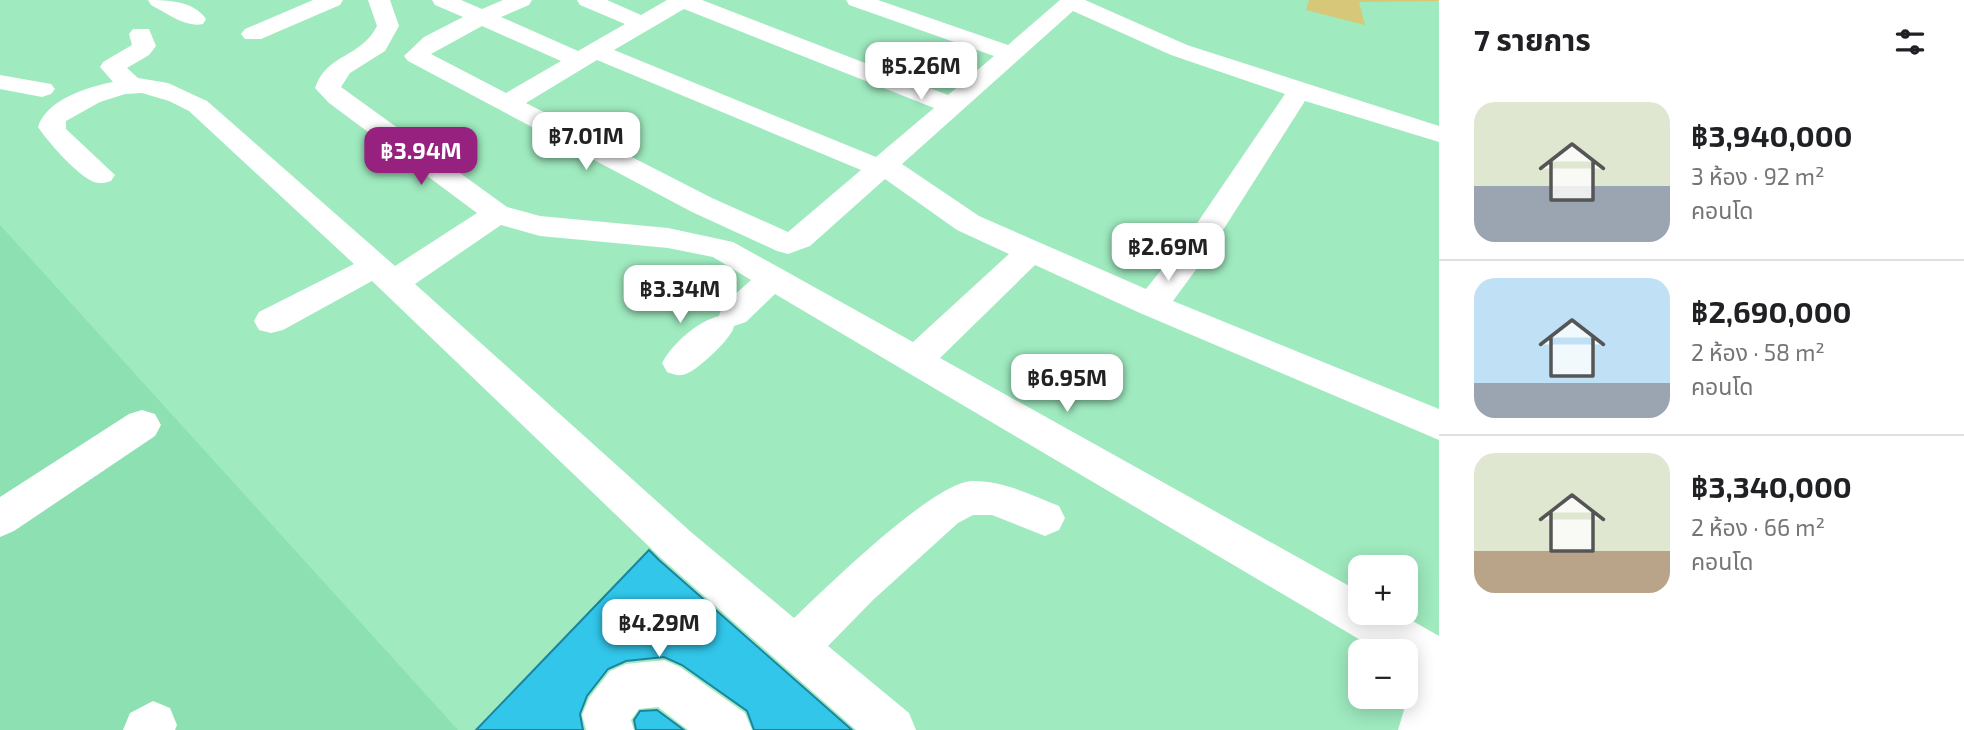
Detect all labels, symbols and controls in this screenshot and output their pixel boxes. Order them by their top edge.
text: 7 รายการ [1474,21,1591,57]
icon: filters [1891,23,1929,61]
pin: ฿5.26M [864,42,978,102]
text: ฿5.26M [881,51,961,79]
pin: ฿7.01M [529,113,643,172]
text: ฿3,940,000 [1691,117,1853,153]
text: ฿7.01M [548,121,624,149]
pin: ฿3.94M [364,128,478,187]
icon: home [1530,130,1614,214]
text: ฿3.94M [380,136,462,164]
text: 3 ห้อง · 92 m² [1691,162,1825,190]
text: คอนโด [1691,196,1753,224]
pin: ฿2.69M [1111,224,1225,283]
text: ฿2.69M [1128,232,1208,260]
pin: ฿3.34M [623,266,737,325]
text: ฿3.34M [640,274,720,302]
text: ฿2,690,000 [1691,293,1852,329]
icon: home [1530,306,1614,390]
text: 2 ห้อง · 58 m² [1691,338,1825,366]
pin: ฿6.95M [1010,354,1124,414]
text: ฿6.95M [1027,363,1107,391]
text: คอนโด [1691,372,1753,400]
text: ฿3,340,000 [1691,468,1852,504]
icon: home [1530,481,1614,565]
text: 2 ห้อง · 66 m² [1691,513,1825,541]
text: คอนโด [1691,547,1753,575]
map controls [1348,555,1418,709]
button: + [1348,555,1418,625]
pin: ฿4.29M [602,600,716,659]
text: ฿4.29M [618,608,700,636]
button: − [1348,639,1418,709]

